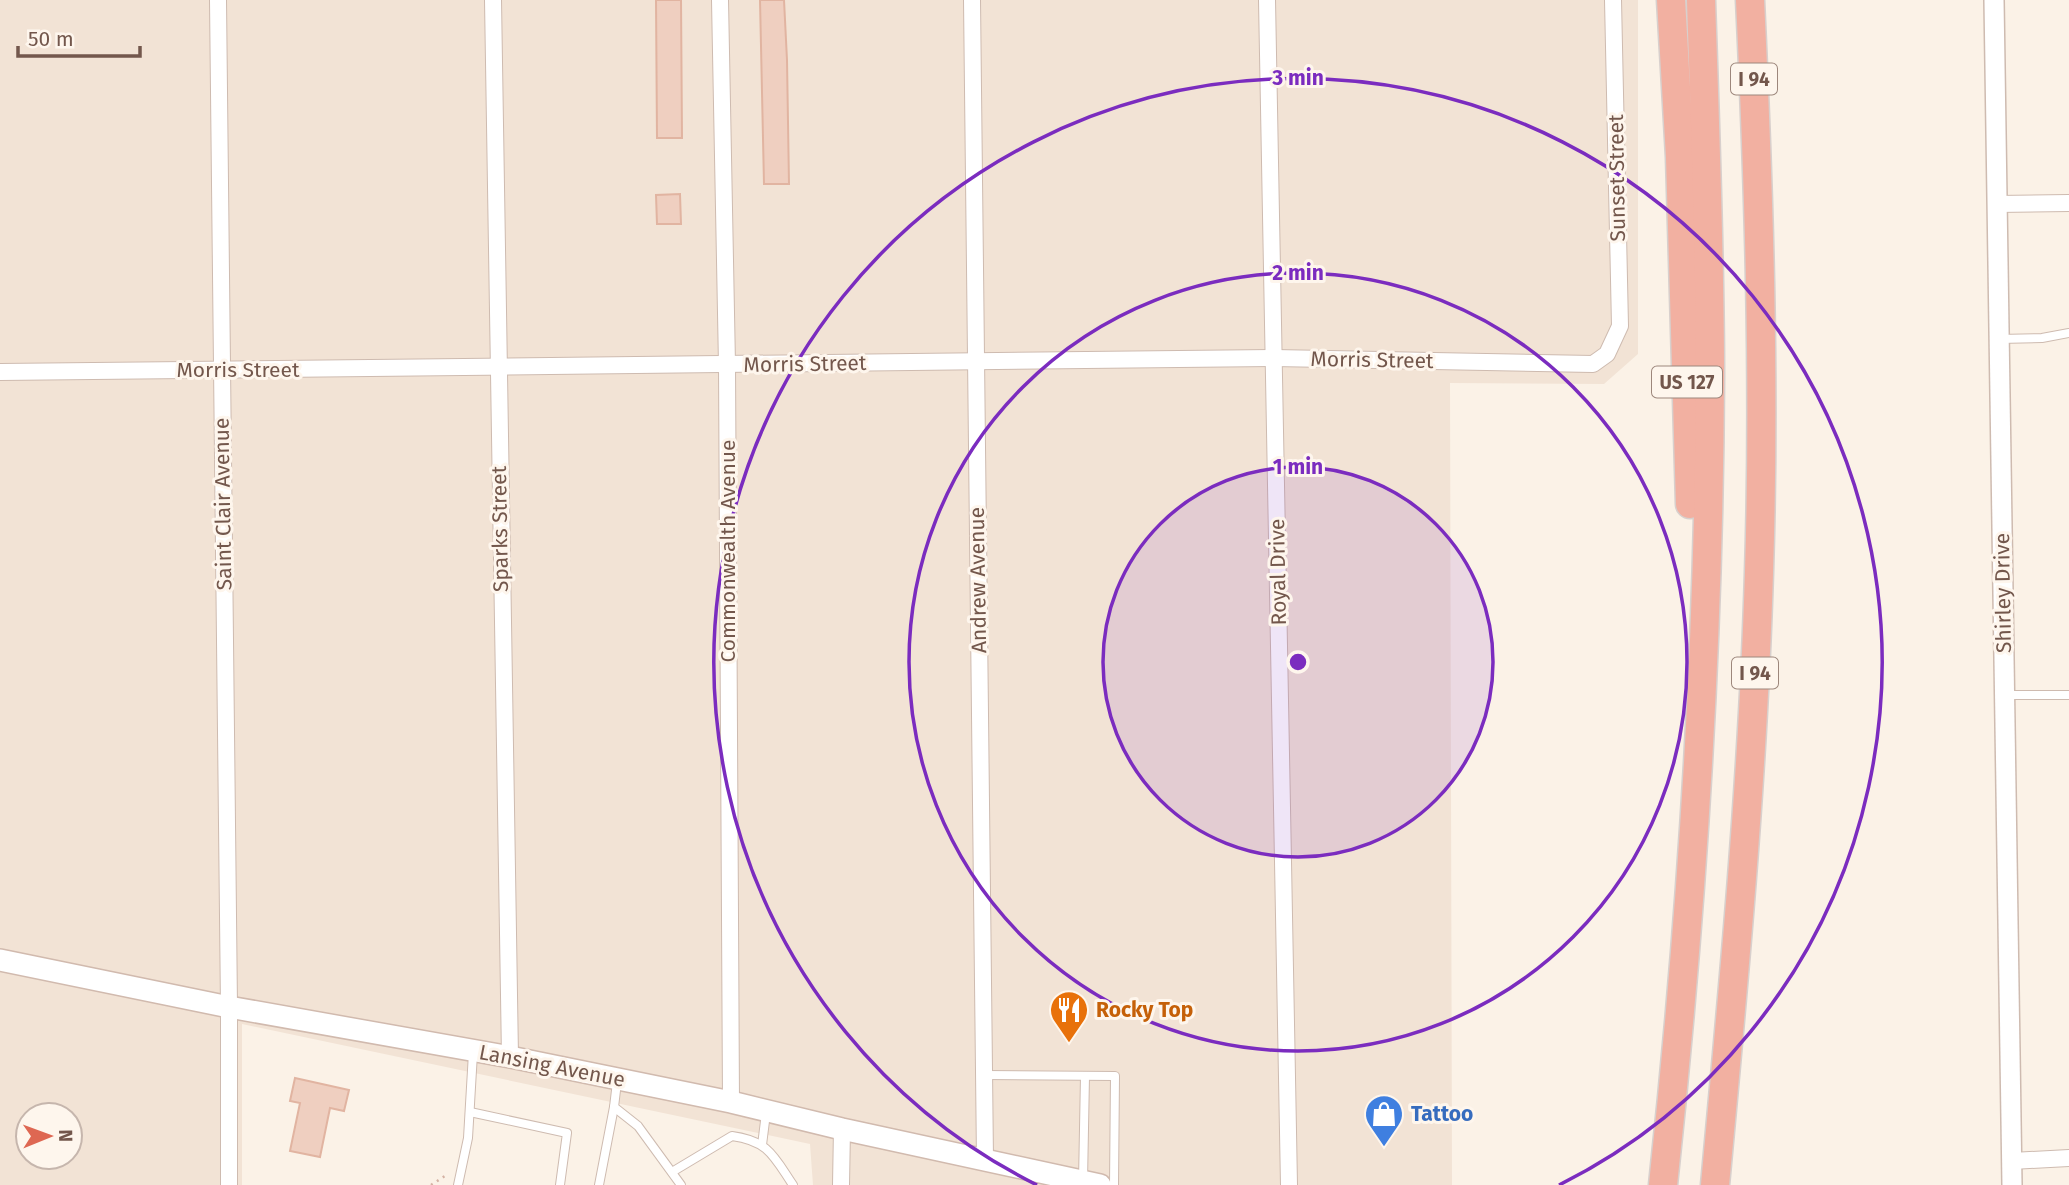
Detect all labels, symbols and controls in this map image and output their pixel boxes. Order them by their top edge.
scale bar [18,14,140,58]
text: 50 m [28,26,74,52]
road number: I 94 [1731,64,1777,94]
text: 3 min [1271,65,1324,91]
street label: Sunset Street [1603,114,1631,242]
text: 2 min [1272,260,1324,286]
street label: Morris Street [1310,346,1434,374]
street label: Morris Street [743,350,867,378]
street label: Morris Street [176,357,300,383]
road number: US 127 [1652,366,1722,398]
street label: Saint Clair Avenue [208,418,238,590]
street label: Commonwealth Avenue [715,440,741,662]
text: 1 min [1273,454,1323,480]
street label: Sparks Street [486,465,514,592]
street label: Andrew Avenue [964,507,992,653]
street label: Royal Drive [1264,518,1292,626]
street label: Shirley Drive [1989,533,2017,653]
centre of rings [1286,650,1310,674]
road number: I 94 [1732,658,1778,688]
restaurant icon: Rocky Top [1048,989,1090,1044]
place label: Rocky Top [1096,997,1193,1023]
street label: Lansing Avenue [477,1039,627,1093]
shop icon: Tattoo [1363,1093,1405,1148]
north arrow [14,1101,84,1171]
place label: Tattoo [1411,1101,1473,1127]
text: N [54,1129,77,1142]

